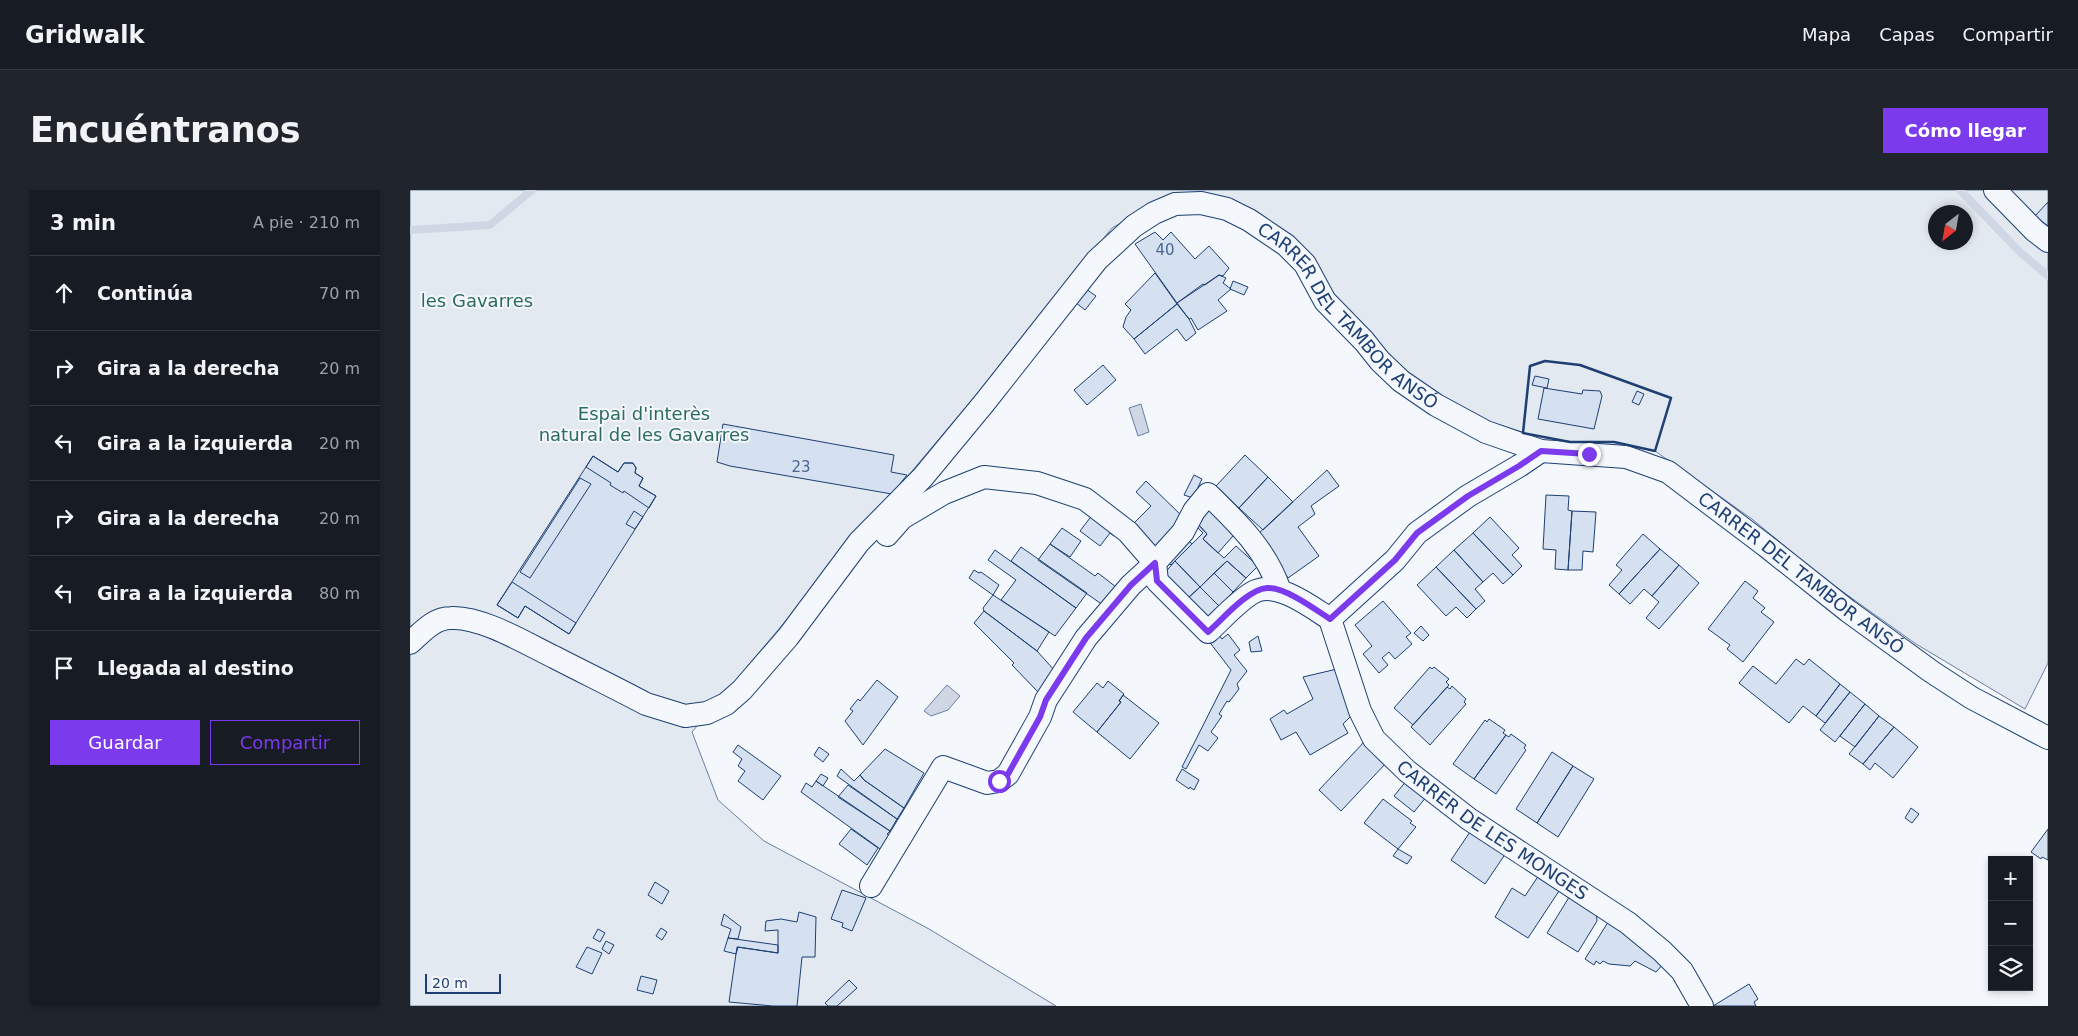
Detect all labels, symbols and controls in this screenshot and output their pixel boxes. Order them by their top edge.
text: Gridwalk [25,21,145,49]
text: Mapa [1802,24,1851,45]
text: Capas [1879,24,1935,45]
text: Compartir [1963,24,2053,45]
button: Cómo llegar [1883,108,2048,153]
text: Encuéntranos [30,110,301,150]
north arrow [1928,205,1973,250]
text: 3 min [50,211,116,235]
text: A pie · 210 m [253,213,360,232]
street label: CARRER DEL TAMBOR ANSÓ [1254,218,1442,413]
house number: 40 [1155,241,1175,259]
icon: ahead [50,279,78,307]
text: Continúa [97,282,193,304]
text: 70 m [319,284,360,303]
park label: les Gavarres [421,290,533,311]
icon: right [50,354,78,382]
text: Gira a la derecha [97,357,280,379]
text: 20 m [319,359,360,378]
park label: Espai d'interès natural de les Gavarres [539,403,749,445]
icon: left [50,429,78,457]
text: Gira a la izquierda [97,432,293,454]
text: 20 m [319,434,360,453]
route end [1578,443,1601,466]
house number: 23 [791,458,811,476]
street label: CARRER DEL TAMBOR ANSÓ [1694,487,1908,658]
icon: right [50,504,78,532]
text: Gira a la derecha [97,507,280,529]
text: 20 m [319,509,360,528]
icon: left [50,579,78,607]
text: Gira a la izquierda [97,582,293,604]
text: 80 m [319,584,360,603]
icon: arrive [50,654,78,682]
text: Llegada al destino [97,657,294,679]
button: Guardar [50,720,200,765]
button: Compartir [210,720,360,765]
street label: CARRER DE LES MONGES [1392,756,1592,904]
route start [988,770,1011,793]
map controls [1988,856,2033,991]
button: + [1988,856,2033,901]
button: − [1988,901,2033,946]
button: layers [1988,946,2033,991]
scale bar [425,971,501,994]
text: 20 m [432,975,468,991]

